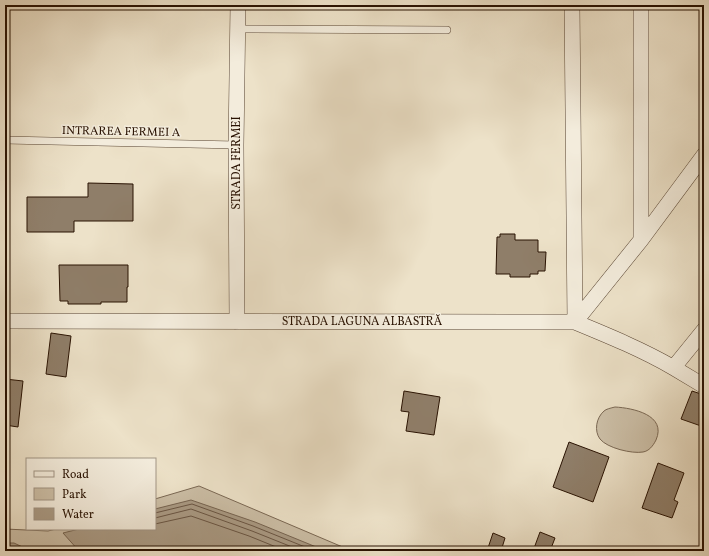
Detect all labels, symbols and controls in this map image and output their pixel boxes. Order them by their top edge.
street label: STRADA FERMEI [229,116,245,210]
street label: INTRAREA FERMEI A [62,123,181,141]
street label: STRADA LAGUNA ALBASTRĂ [282,314,443,330]
legend [26,458,156,530]
text: Road [62,467,89,483]
text: Park [62,487,87,503]
text: Water [62,507,94,523]

